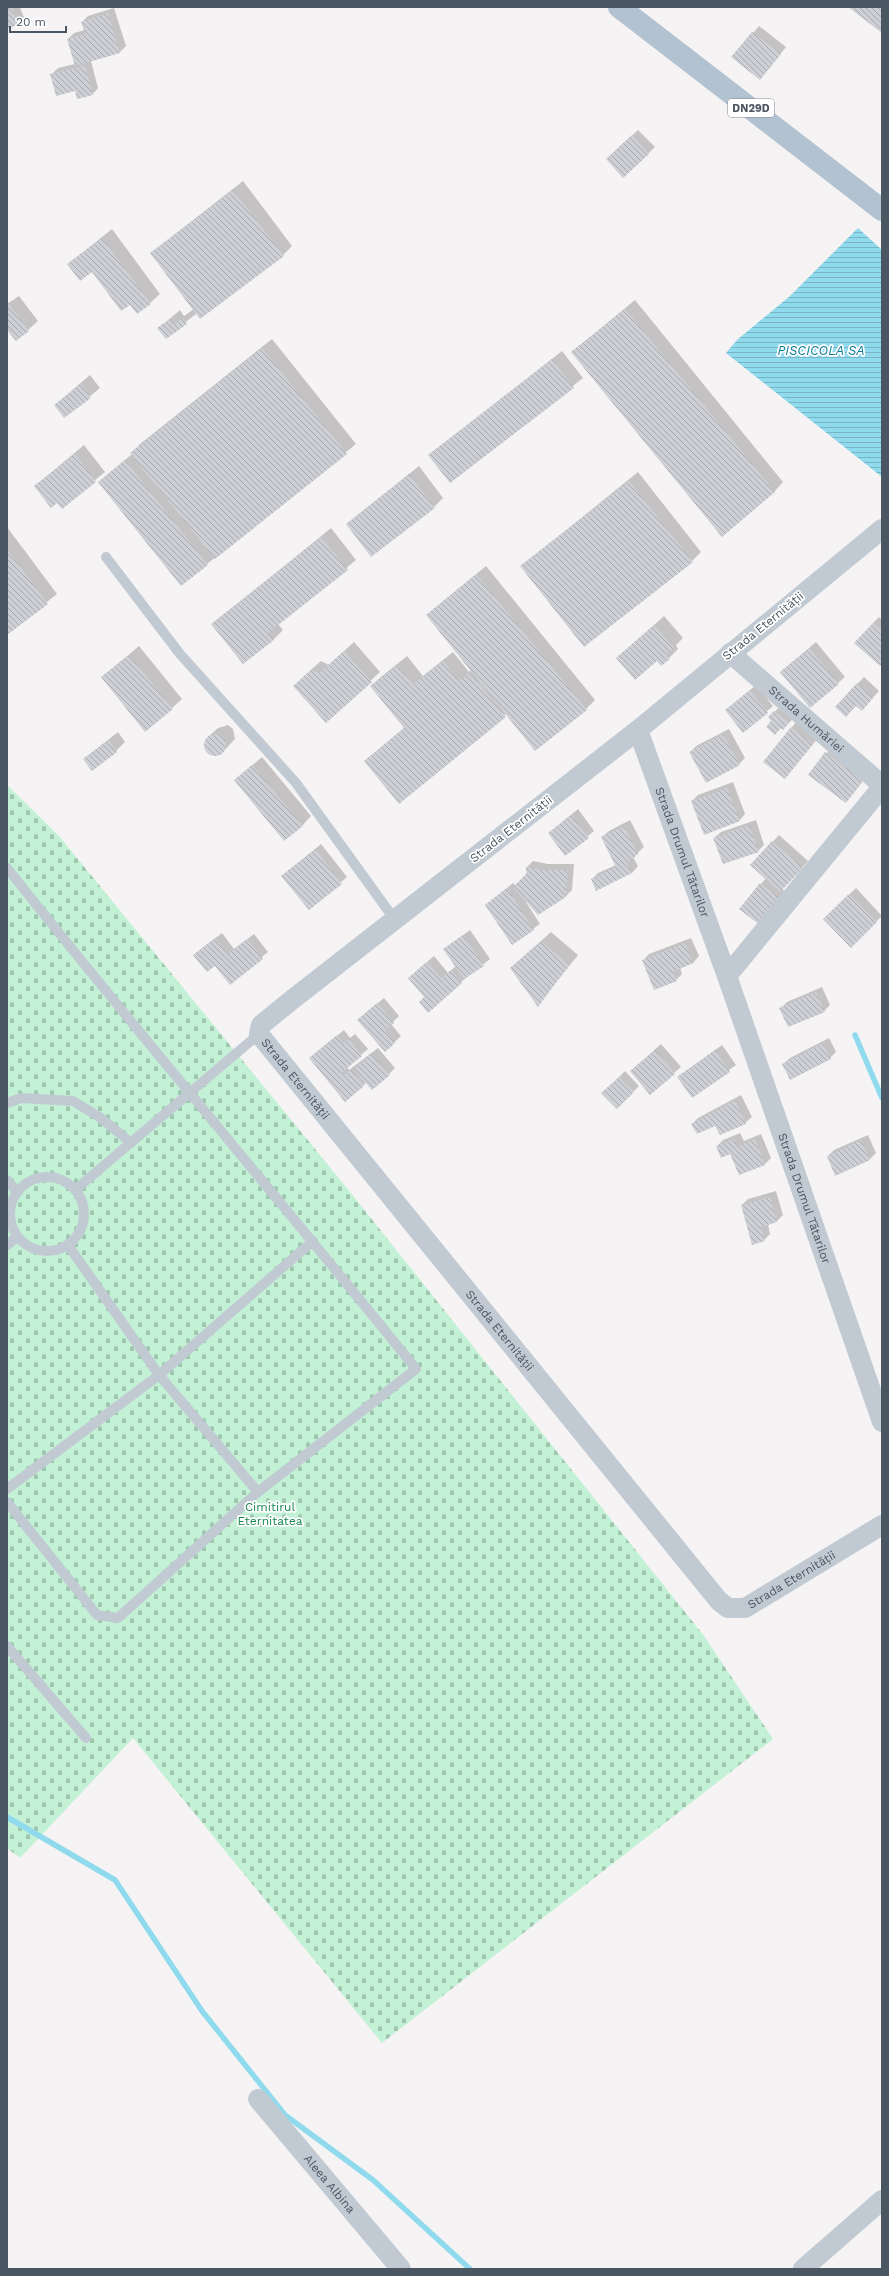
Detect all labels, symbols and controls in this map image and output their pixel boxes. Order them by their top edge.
scale bar [10,8,66,34]
text: 20 m [16,15,46,29]
road number: DN29D [728,99,774,117]
water label: PISCICOLA SA [777,343,865,358]
street label: Strada Eternității [720,589,806,663]
street label: Strada Humăriei [766,683,847,756]
street label: Strada Drumul Tătarilor [652,785,712,919]
street label: Strada Eternității [467,793,555,865]
street label: Strada Eternității [258,1036,333,1122]
street label: Strada Drumul Tătarilor [775,1131,833,1266]
street label: Strada Eternității [463,1287,537,1374]
park label: Cimitirul Eternitatea [237,1500,303,1528]
street label: Strada Eternității [745,1548,838,1612]
street label: Aleea Albina [301,2152,358,2216]

